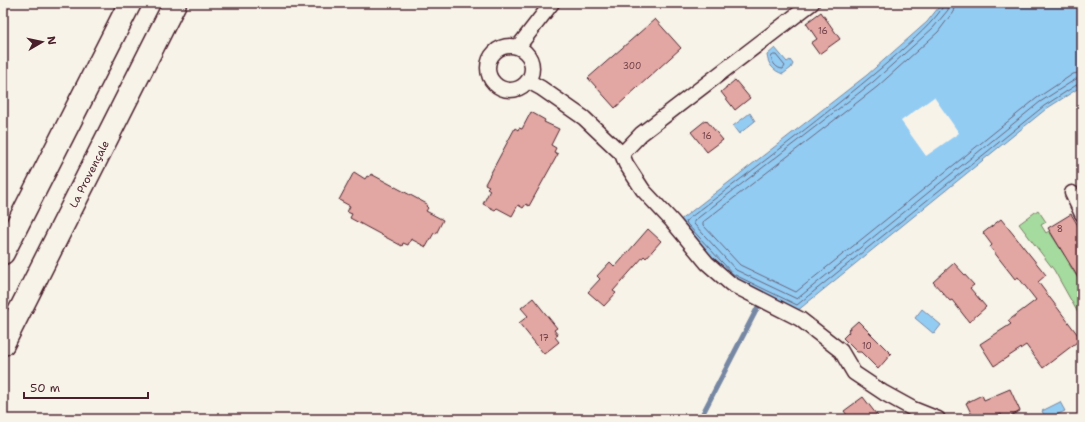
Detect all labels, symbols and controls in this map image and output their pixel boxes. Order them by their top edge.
north arrow [22,22,62,62]
house number: 16 [818,25,828,37]
text: N [43,35,60,46]
house number: 300 [623,60,641,72]
house number: 16 [702,130,712,142]
street label: La Provençale [66,138,113,211]
house number: 8 [1057,223,1063,235]
house number: 17 [539,332,549,344]
house number: 10 [862,340,872,352]
scale bar [24,374,148,400]
text: 50 m [30,380,60,396]

